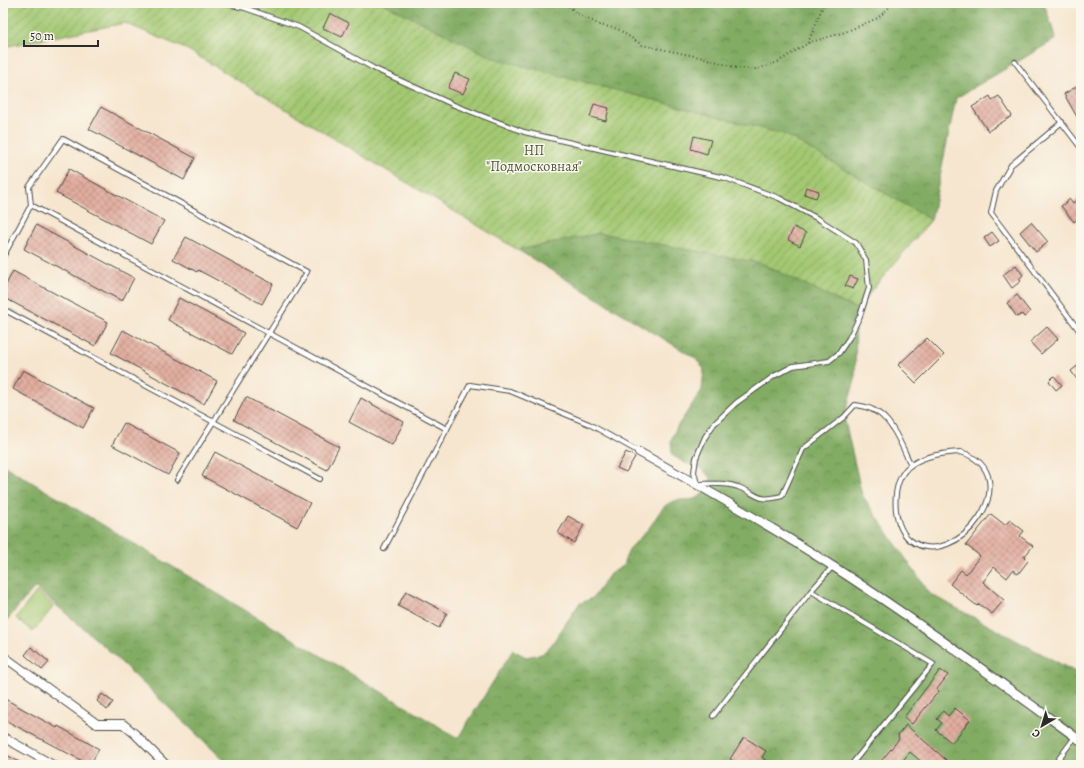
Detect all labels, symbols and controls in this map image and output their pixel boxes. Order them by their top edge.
scale bar [24,22,98,48]
text: 50 m [30,28,54,44]
park label: НП "Подмосковная" [486,141,582,176]
north arrow [1022,706,1062,746]
text: С [1029,725,1043,741]

